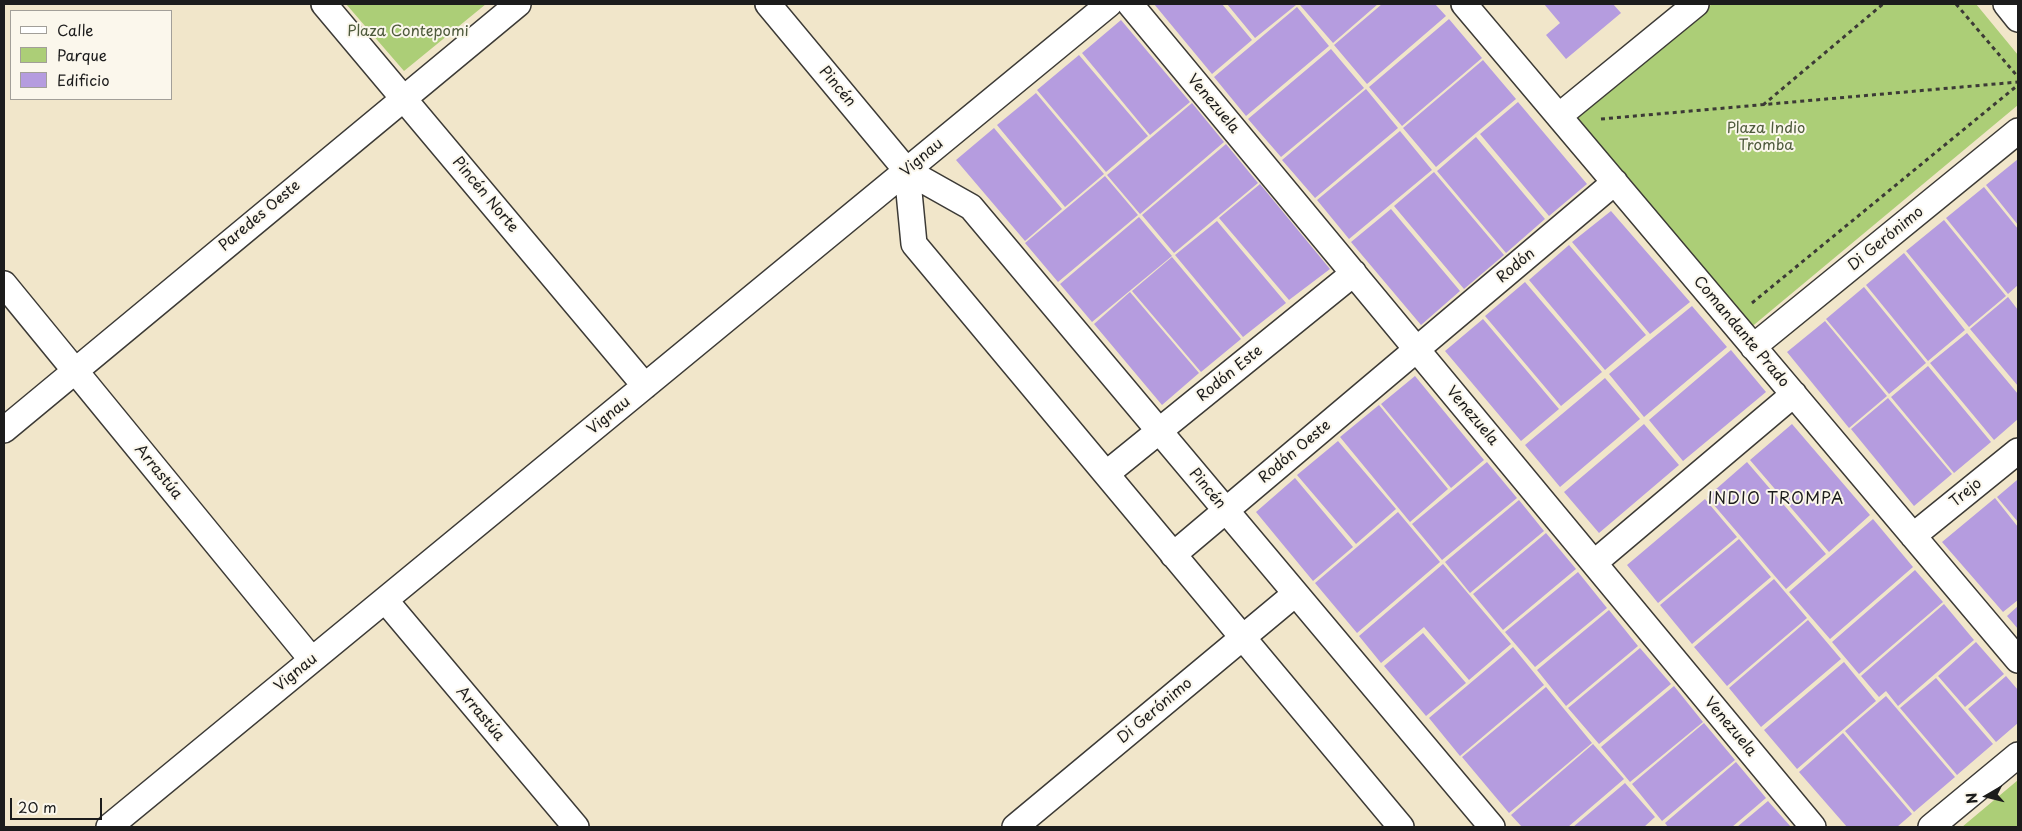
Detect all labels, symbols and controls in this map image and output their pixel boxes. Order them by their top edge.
legend [10,10,172,100]
text: Calle [57,18,94,41]
park label: Plaza Contepomi [347,23,469,41]
text: Parque [57,43,107,66]
street label: Pincén [815,63,859,111]
text: Edificio [57,68,110,91]
street label: Venezuela [1183,71,1243,137]
park label: Plaza Indio Tromba [1727,120,1805,155]
street label: Vignau [897,135,947,181]
street label: Pincén Norte [448,154,522,236]
street label: Paredes Oeste [216,177,304,255]
street label: Di Gerónimo [1845,203,1927,275]
street label: Rodón [1493,245,1539,287]
street label: Comandante Prado [1689,273,1793,391]
street label: Rodón Este [1194,342,1266,406]
street label: Venezuela [1442,383,1502,449]
street label: Vignau [584,393,634,439]
street label: Rodón Oeste [1255,417,1335,487]
street label: Arrastúa [130,441,186,503]
street label: Pincén [1185,465,1229,513]
street label: Trejo [1946,475,1986,511]
district label: INDIO TROMPA [1707,490,1845,510]
street label: Vignau [271,650,321,696]
street label: Di Gerónimo [1114,675,1196,747]
street label: Arrastúa [452,683,508,745]
street label: Venezuela [1700,694,1760,760]
north arrow [1962,771,2012,821]
scale bar [12,788,105,820]
text: N [1960,791,1983,805]
text: 20 m [18,795,57,818]

